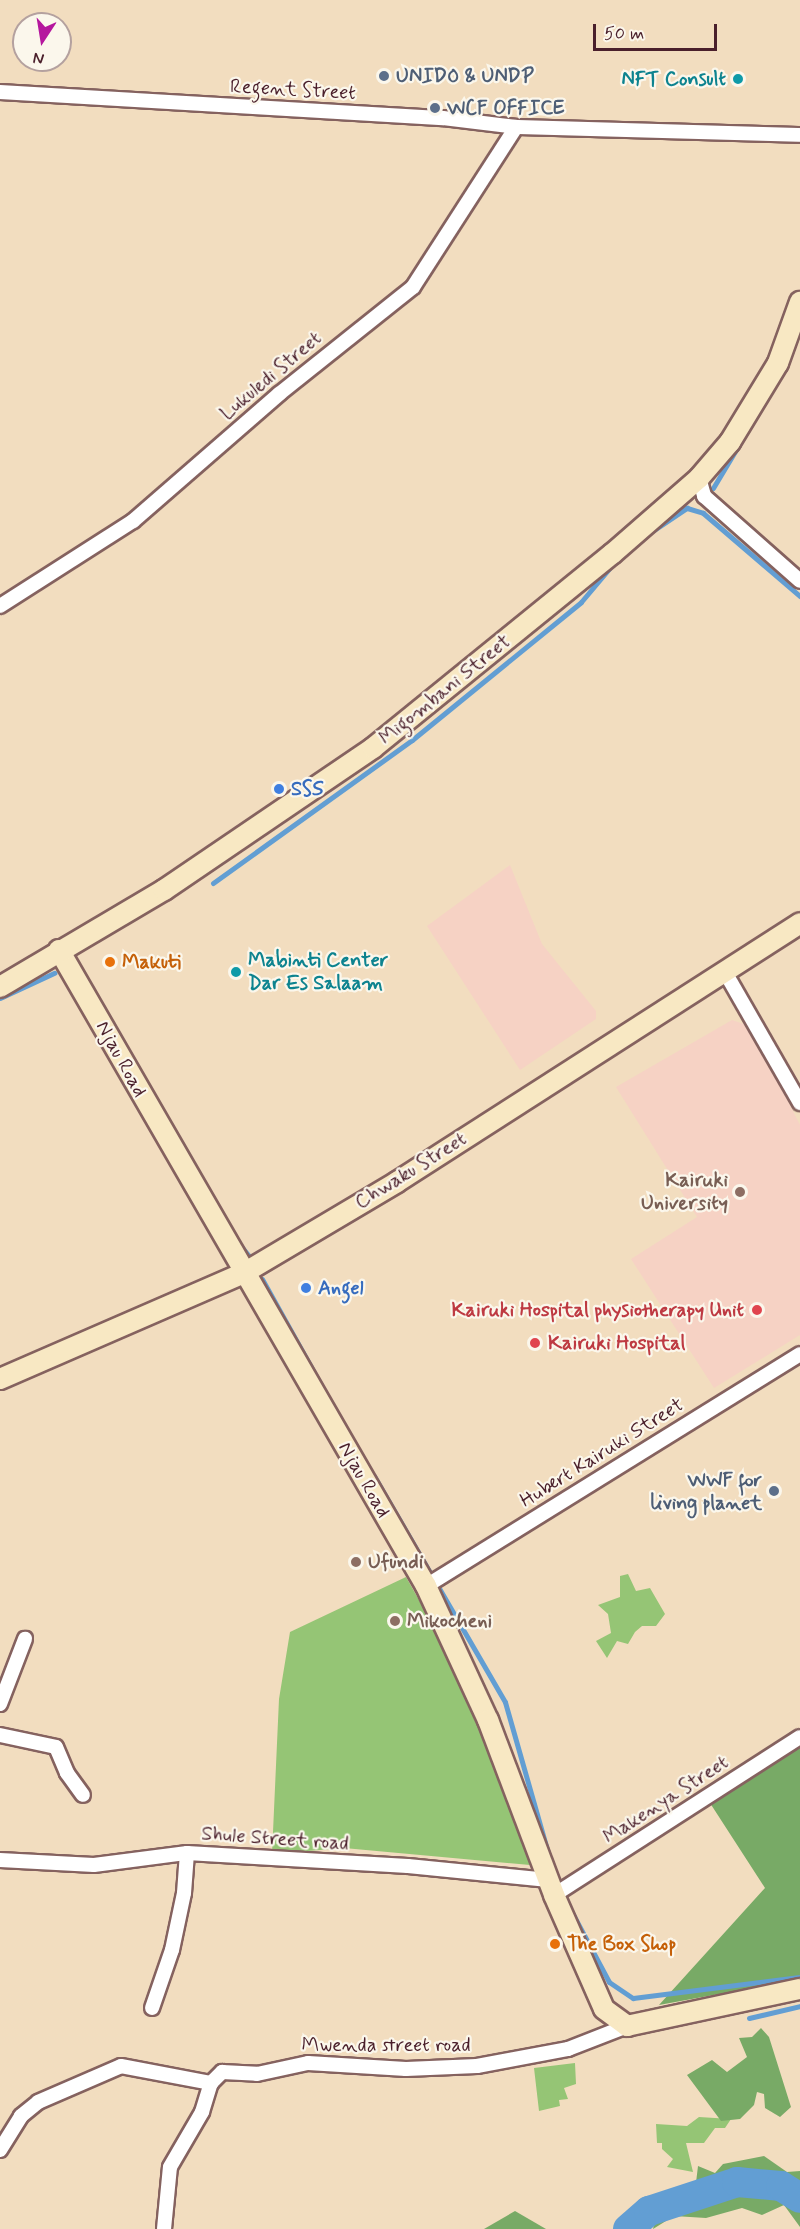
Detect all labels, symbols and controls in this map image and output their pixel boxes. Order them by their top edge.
north arrow [12,12,72,72]
scale bar [596,12,720,50]
text: 50 m [604,22,644,46]
text: N [31,47,46,70]
place label: UNIDO & UNDP [396,64,534,88]
place label: NFT Consult [621,67,726,91]
marker: UNIDO & UNDP [377,69,391,83]
marker: NFT Consult [731,72,745,86]
street label: Regent Street [228,75,358,105]
place label: WCF OFFICE [447,96,565,120]
marker: WCF OFFICE [428,101,442,115]
street label: Lukuledi Street [214,325,328,427]
street label: Migombani Street [375,630,515,750]
place label: SSS [291,777,323,801]
marker: SSS [272,782,286,796]
place label: Mabinti Center Dar Es Salaam [248,948,388,995]
place label: Makuti [122,950,181,974]
marker: Makuti [103,955,117,969]
marker: Mabinti Center Dar Es Salaam [229,965,243,979]
street label: Njau Road [90,1017,152,1101]
street label: Chwaku Street [349,1126,473,1216]
place label: Kairuki University [641,1168,728,1215]
marker: Kairuki University [733,1185,747,1199]
place label: Angel [318,1276,364,1300]
marker: Angel [299,1281,313,1295]
place label: Kairuki Hospital physiotherapy Unit [446,1298,744,1322]
marker: Kairuki Hospital physiotherapy Unit [748,1301,766,1319]
place label: Kairuki Hospital [548,1331,688,1355]
marker: Kairuki Hospital [526,1334,544,1352]
street label: Hubert Kairuki Street [516,1393,688,1513]
street label: Njau Road [333,1438,395,1522]
place label: WWF for living planet [651,1468,762,1515]
marker: WWF for living planet [767,1484,781,1498]
place label: Ufundi [368,1550,423,1574]
marker: Ufundi [349,1555,363,1569]
place label: Mikocheni [407,1609,492,1633]
marker: Mikocheni [388,1614,402,1628]
street label: Makenya Street [597,1750,735,1850]
street label: Shule Street road [201,1822,349,1856]
place label: The Box Shop [567,1932,676,1956]
marker: The Box Shop [548,1937,562,1951]
street label: Mwenda street road [301,2033,471,2057]

